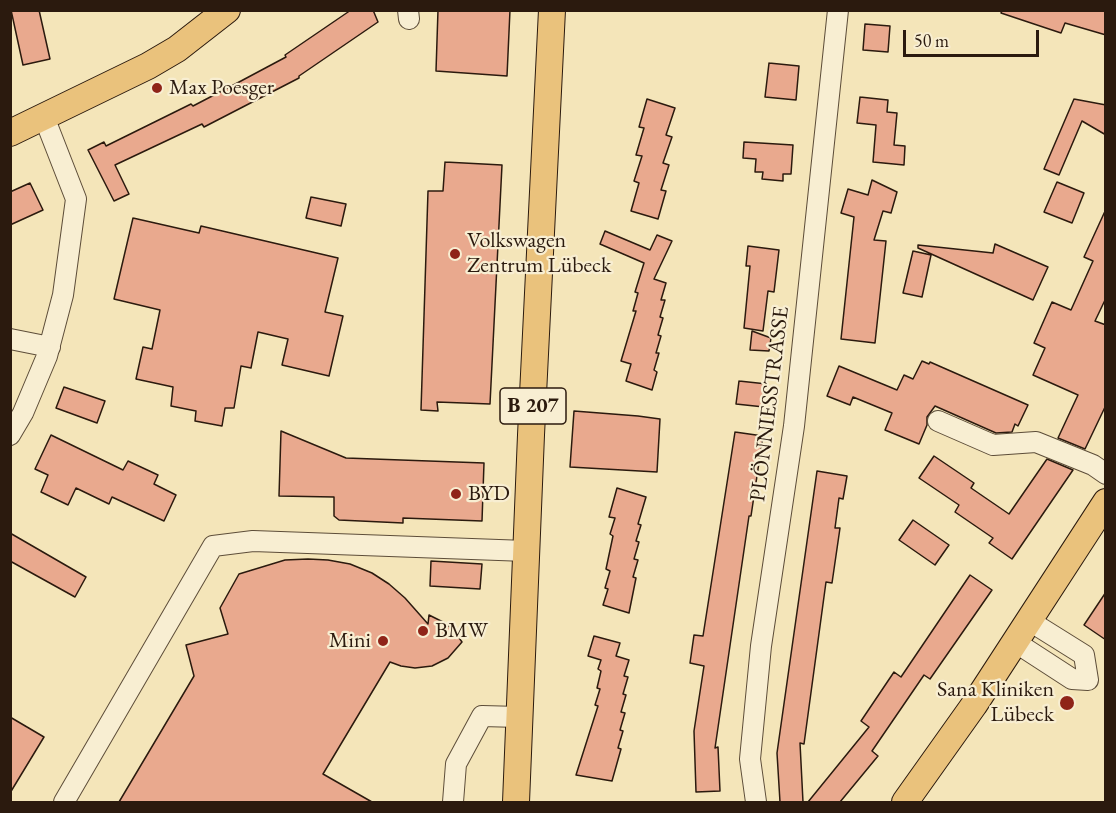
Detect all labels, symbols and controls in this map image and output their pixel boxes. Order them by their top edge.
scale bar [906,18,1042,56]
text: 50 m [914,29,949,52]
place label: Max Poesger [169,75,274,101]
marker: Max Poesger [150,81,164,95]
place label: Volkswagen Zentrum Lübeck [467,228,611,280]
marker: Volkswagen Zentrum Lübeck [448,247,462,261]
street label: PLÖNNIESSTRASSE [745,305,795,503]
road number: B 207 [500,388,566,424]
place label: BYD [468,481,510,507]
marker: BYD [449,487,463,501]
place label: BMW [435,618,488,644]
marker: BMW [416,624,430,638]
place label: Mini [329,628,371,654]
marker: Mini [376,634,390,648]
place label: Sana Kliniken Lübeck [937,677,1054,728]
marker: Sana Kliniken Lübeck [1058,694,1076,712]

